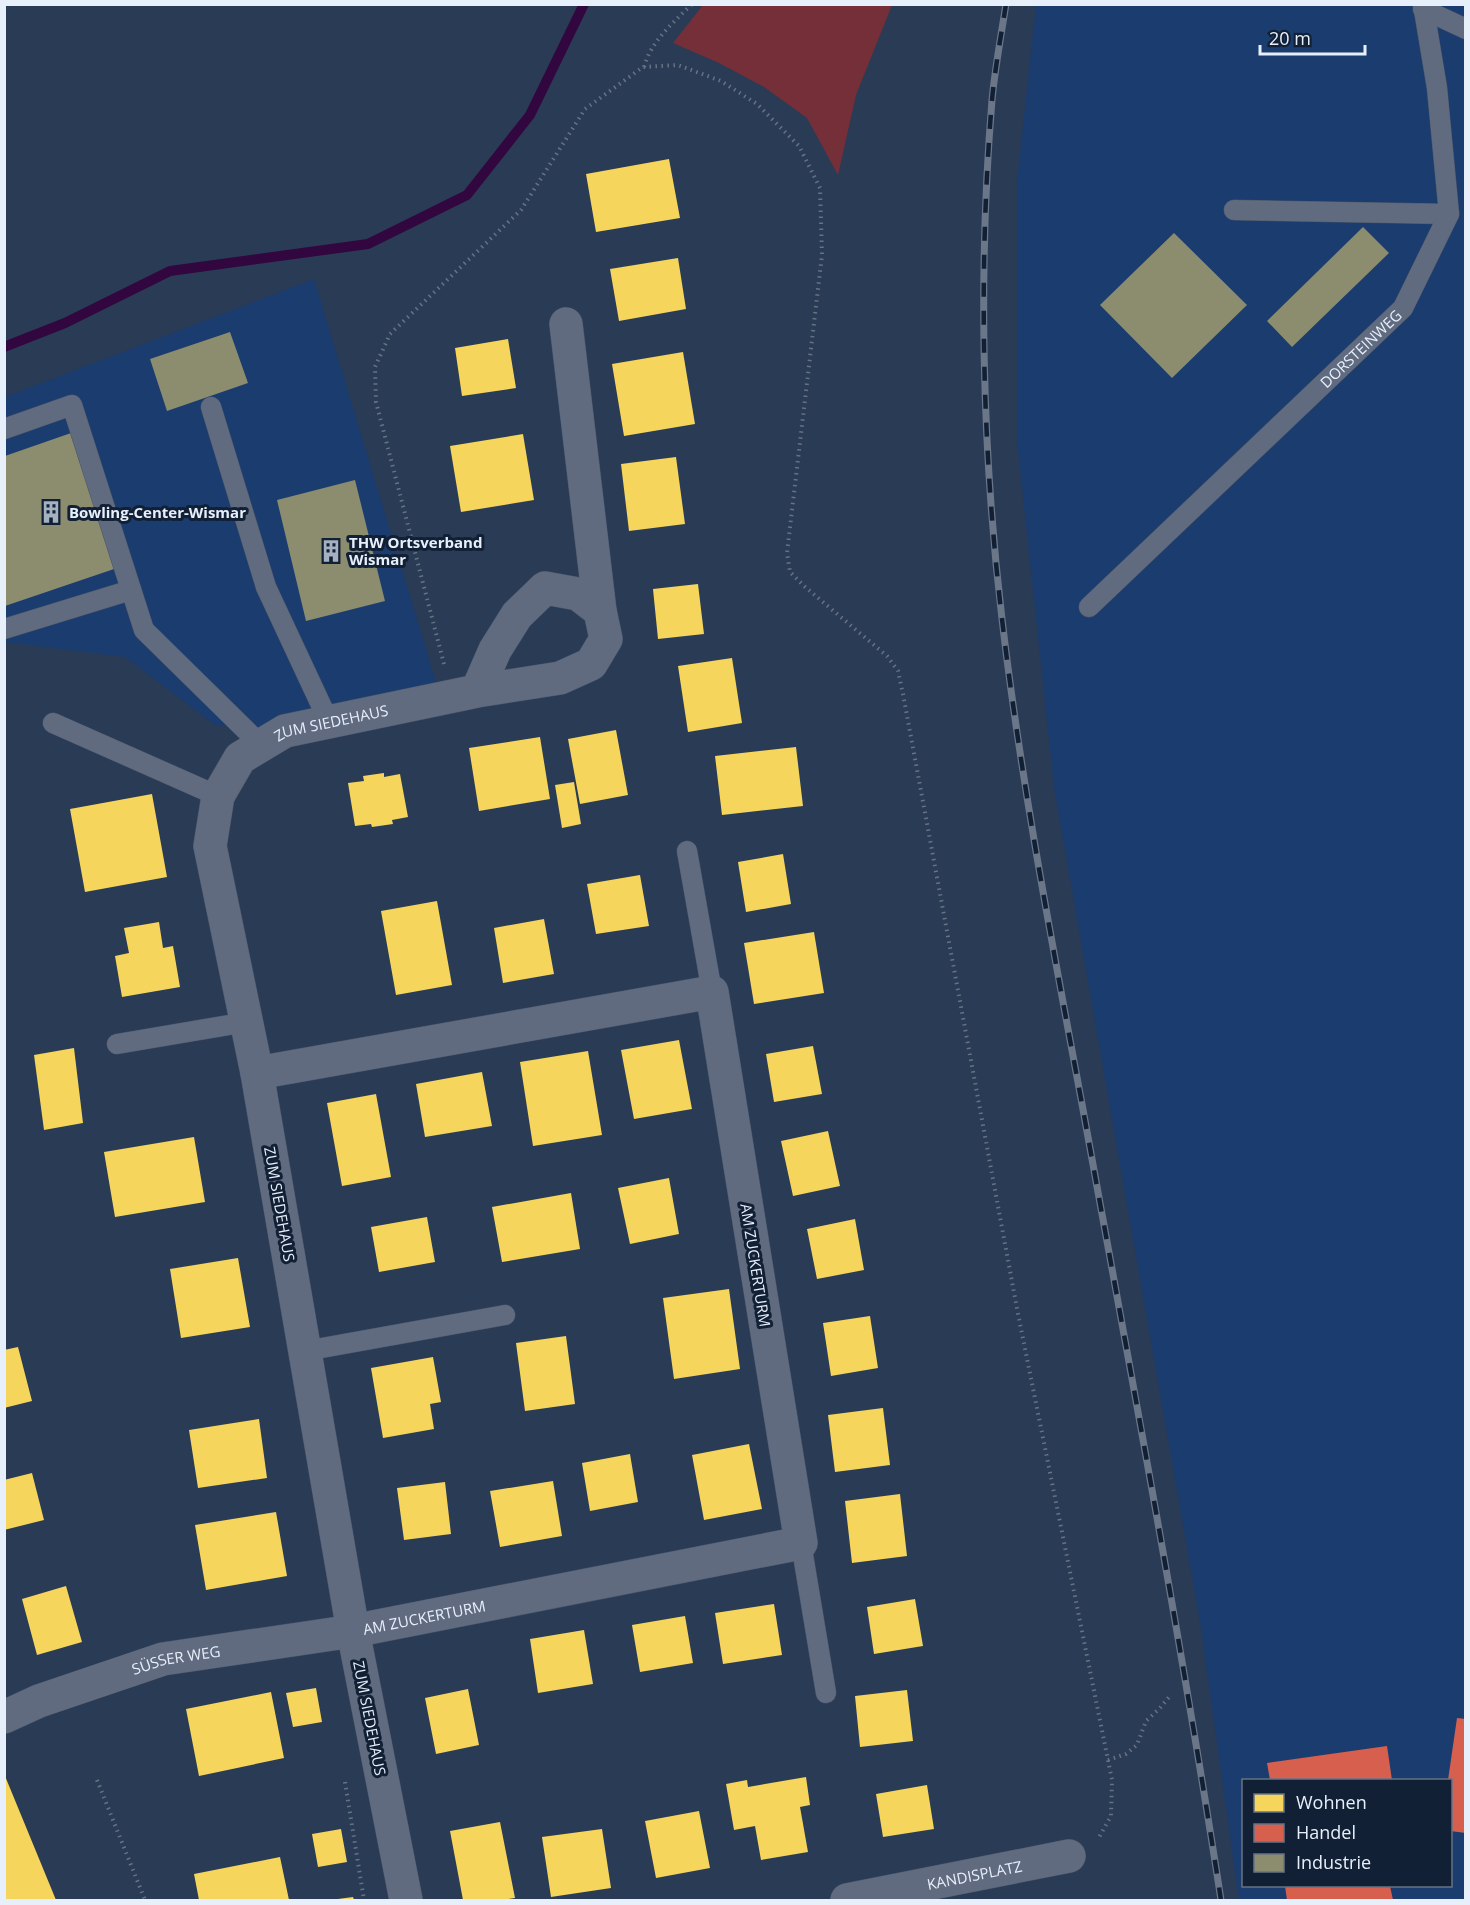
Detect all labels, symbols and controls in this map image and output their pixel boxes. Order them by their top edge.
scale bar [1260,18,1365,56]
text: 20 m [1269,26,1311,50]
street label: DORSTEINWEG [1316,305,1406,392]
building icon: Bowling-Center-Wismar [38,499,64,525]
place label: Bowling-Center-Wismar [69,502,246,522]
place label: THW Ortsverband Wismar [349,532,482,569]
building icon: THW Ortsverband Wismar [318,538,344,564]
street label: ZUM SIEDEHAUS [270,700,390,746]
street label: ZUM SIEDEHAUS [260,1145,300,1263]
street label: AM ZUCKERTURM [736,1202,776,1328]
street label: AM ZUCKERTURM [361,1595,487,1639]
street label: SÜSSER WEG [129,1641,222,1679]
street label: ZUM SIEDEHAUS [349,1659,391,1777]
legend [1242,1779,1452,1887]
text: Wohnen [1296,1790,1367,1814]
text: Handel [1296,1820,1356,1844]
text: Industrie [1296,1850,1371,1874]
street label: KANDISPLATZ [925,1856,1024,1894]

